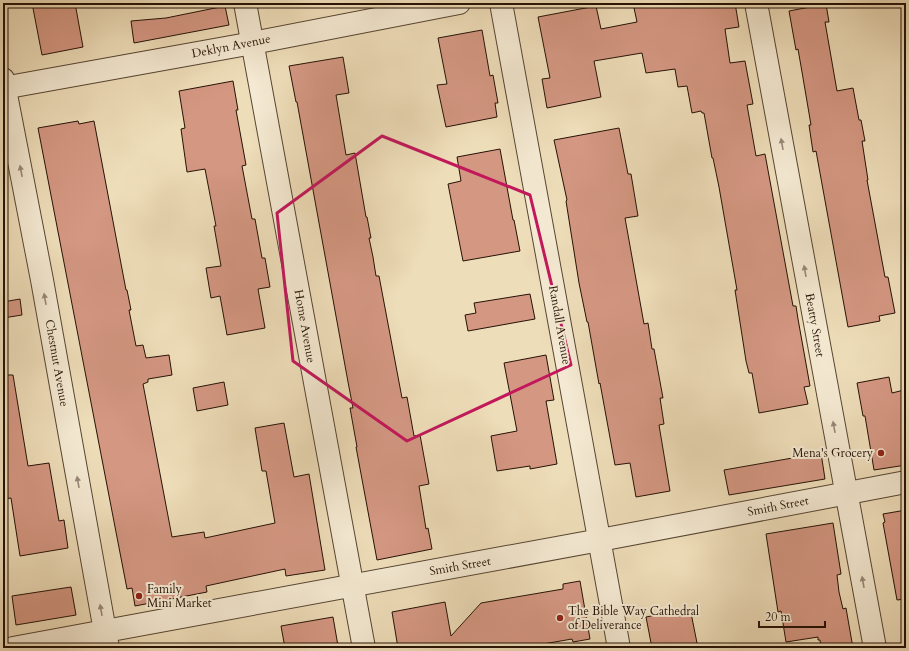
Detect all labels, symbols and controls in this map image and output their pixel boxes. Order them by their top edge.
street label: Deklyn Avenue [190,31,272,61]
one-way arrow [778,137,784,150]
one-way arrow [17,165,23,177]
one-way arrow [802,265,808,277]
street label: Randall Avenue [545,284,575,366]
street label: Home Avenue [291,288,319,364]
street label: Beatty Street [801,292,829,359]
one-way arrow [42,293,48,305]
street label: Chestnut Avenue [41,318,73,408]
one-way arrow [831,421,837,433]
place label: Mena's Grocery [792,445,874,461]
marker: Mena's Grocery [876,448,886,458]
one-way arrow [75,476,81,488]
street label: Smith Street [746,492,810,520]
street label: Smith Street [428,553,492,579]
one-way arrow [859,576,865,588]
place label: Family Mini Market [147,581,212,611]
marker: Family Mini Market [134,591,144,601]
place label: The Bible Way Cathedral of Deliverance [568,603,699,633]
scale bar [759,603,825,629]
one-way arrow [98,604,104,616]
text: 20 m [765,609,792,625]
marker: The Bible Way Cathedral of Deliverance [555,613,565,623]

